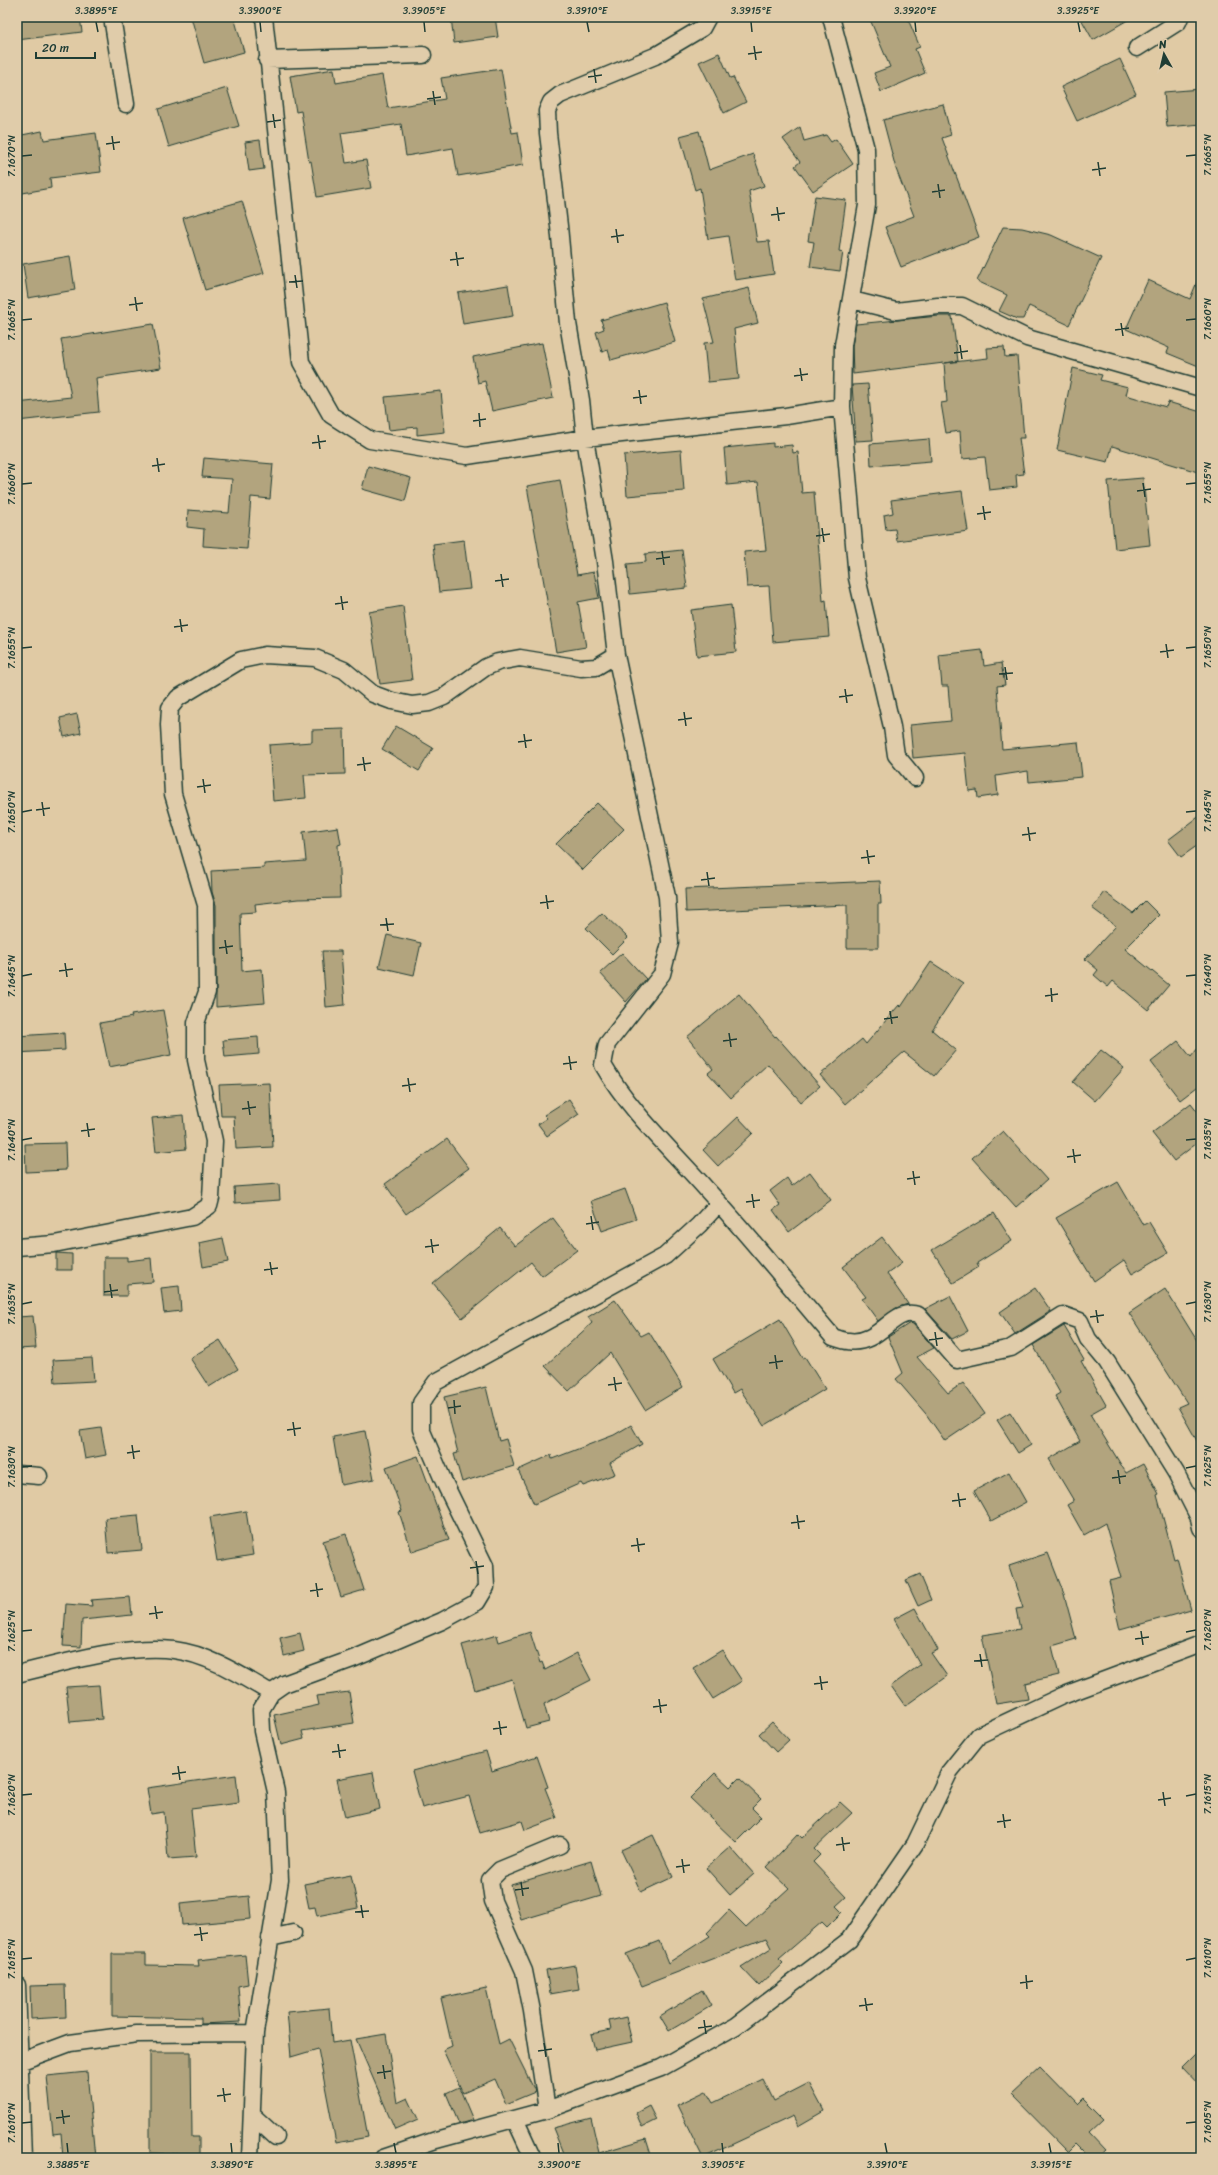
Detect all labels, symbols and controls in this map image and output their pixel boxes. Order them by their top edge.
text: 3.3895°E [75,2,118,20]
text: 3.3900°E [239,2,283,20]
text: 3.3905°E [403,2,447,20]
text: 3.3910°E [567,2,609,20]
text: 3.3915°E [731,2,773,20]
text: 3.3920°E [894,2,937,20]
text: 3.3925°E [1057,2,1100,20]
scale bar [36,34,95,60]
north arrow [1144,34,1184,74]
text: N [1157,35,1168,55]
text: 20 m [42,37,69,59]
text: 7.1665°N [1199,134,1217,176]
text: 7.1670°N [3,135,21,177]
text: 7.1660°N [1199,298,1217,340]
text: 7.1665°N [3,299,21,341]
text: 7.1655°N [1199,462,1217,504]
text: 7.1660°N [3,463,21,505]
text: 7.1650°N [1199,626,1217,668]
text: 7.1655°N [3,627,21,669]
text: 7.1645°N [1199,790,1217,832]
text: 7.1650°N [3,791,21,833]
text: 7.1640°N [1199,954,1217,996]
text: 7.1645°N [3,955,21,997]
text: 7.1635°N [1199,1118,1217,1160]
text: 7.1640°N [3,1119,21,1161]
text: 7.1630°N [1199,1281,1217,1323]
text: 7.1635°N [3,1283,21,1325]
text: 7.1625°N [1199,1445,1217,1487]
text: 7.1630°N [3,1446,21,1488]
text: 7.1620°N [1199,1609,1217,1651]
text: 7.1625°N [3,1610,21,1652]
text: 7.1620°N [3,1774,21,1816]
text: 7.1615°N [1199,1774,1217,1814]
text: 7.1610°N [1199,1938,1217,1978]
text: 7.1615°N [3,1939,21,1979]
text: 7.1605°N [1199,2101,1217,2143]
text: 7.1610°N [3,2103,21,2143]
text: 3.3885°E [47,2156,90,2174]
text: 3.3890°E [211,2156,255,2174]
text: 3.3895°E [375,2156,418,2174]
text: 3.3900°E [538,2156,582,2174]
text: 3.3905°E [702,2156,746,2174]
text: 3.3910°E [867,2156,909,2174]
text: 3.3915°E [1031,2156,1073,2174]

